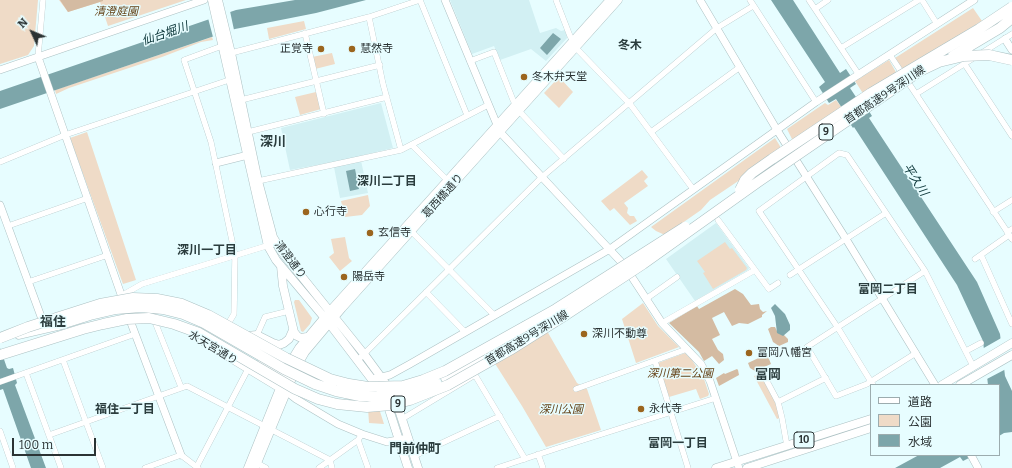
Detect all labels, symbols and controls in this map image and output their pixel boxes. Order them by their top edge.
park label: 清澄庭園 [94,5,138,19]
north arrow [12,12,52,52]
text: N [15,16,31,31]
water label: 仙台堀川 [140,19,190,49]
district label: 冬木 [618,39,642,53]
place label: 正覚寺 [280,42,313,56]
place label: 慧然寺 [360,42,393,56]
marker: 正覚寺 [316,44,326,54]
marker: 慧然寺 [347,44,357,54]
street label: 首都高速9号深川線 [842,63,928,127]
place label: 冬木弁天堂 [532,70,587,84]
marker: 冬木弁天堂 [519,72,529,82]
road number: 9 [819,124,833,140]
district label: 深川 [260,134,286,150]
water label: 平久川 [899,161,931,199]
street label: 葛西橋通り [420,171,466,221]
district label: 深川二丁目 [357,175,417,189]
place label: 心行寺 [314,205,347,219]
marker: 心行寺 [301,207,311,217]
place label: 玄信寺 [378,226,411,240]
marker: 玄信寺 [365,228,375,238]
street label: 清澄通り [271,238,309,282]
district label: 深川一丁目 [177,244,237,258]
place label: 陽岳寺 [352,270,385,284]
marker: 陽岳寺 [339,272,349,282]
district label: 富岡二丁目 [858,283,918,297]
street label: 首都高速9号深川線 [483,308,571,368]
district label: 福住 [40,314,66,330]
place label: 深川不動尊 [592,327,647,341]
street label: 水天宮通り [186,328,240,368]
marker: 深川不動尊 [579,329,589,339]
place label: 富岡八幡宮 [757,346,812,360]
marker: 富岡八幡宮 [744,348,754,358]
park label: 深川第二公園 [647,367,713,381]
district label: 富岡 [755,367,781,383]
legend [870,384,1000,456]
text: 道路 [908,395,932,409]
road number: 9 [391,396,405,412]
place label: 永代寺 [649,402,682,416]
district label: 福住一丁目 [95,403,155,417]
park label: 深川公園 [539,403,583,417]
marker: 永代寺 [636,404,646,414]
text: 公園 [908,415,932,429]
scale bar [14,430,98,456]
road number: 10 [794,432,814,448]
text: 水域 [908,435,932,449]
district label: 富岡一丁目 [648,437,708,451]
text: 100 m [19,438,53,452]
district label: 門前仲町 [389,441,441,457]

